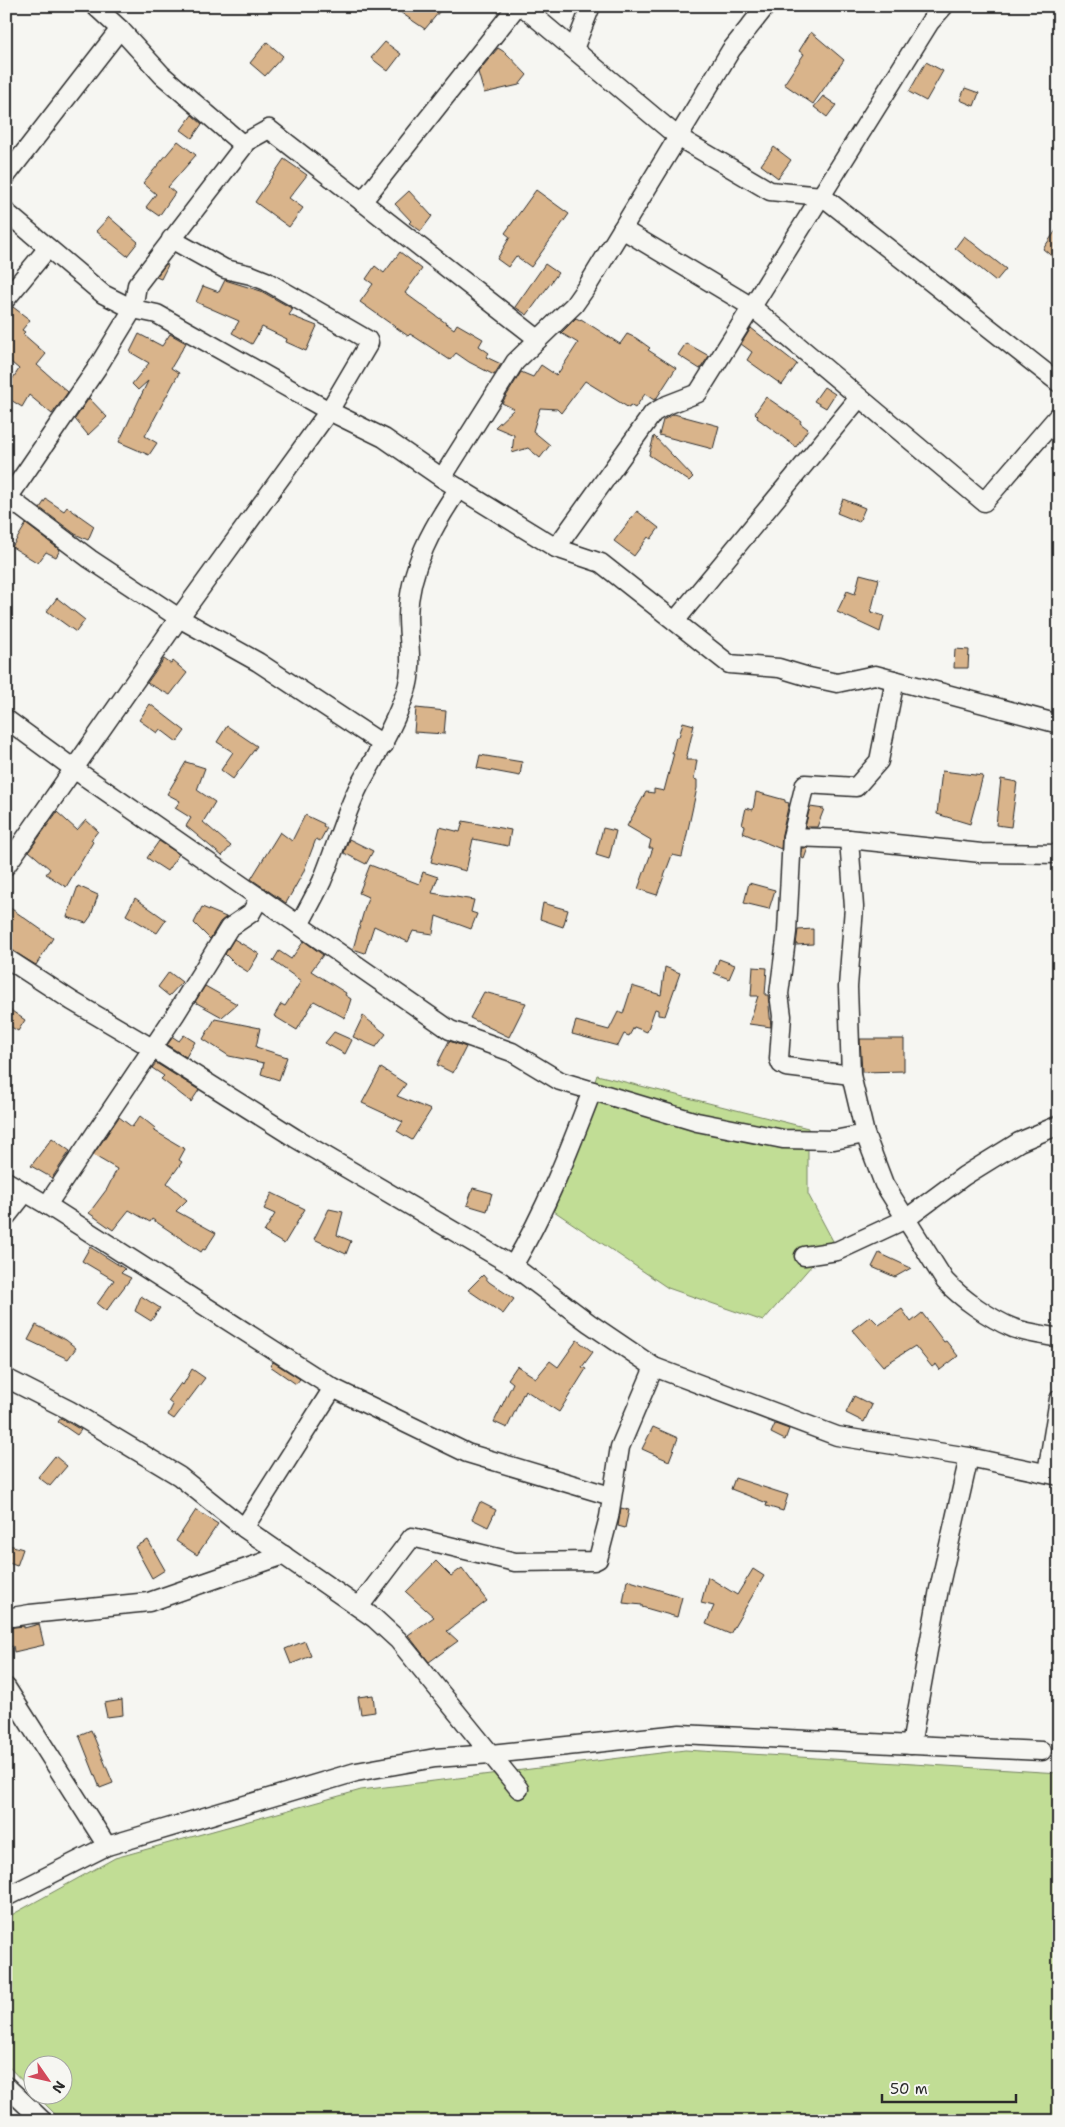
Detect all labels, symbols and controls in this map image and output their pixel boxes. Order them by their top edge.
north arrow [22,2054,72,2104]
scale bar [882,2072,1016,2104]
text: N [48,2078,69,2097]
text: 50 m [890,2079,928,2099]

